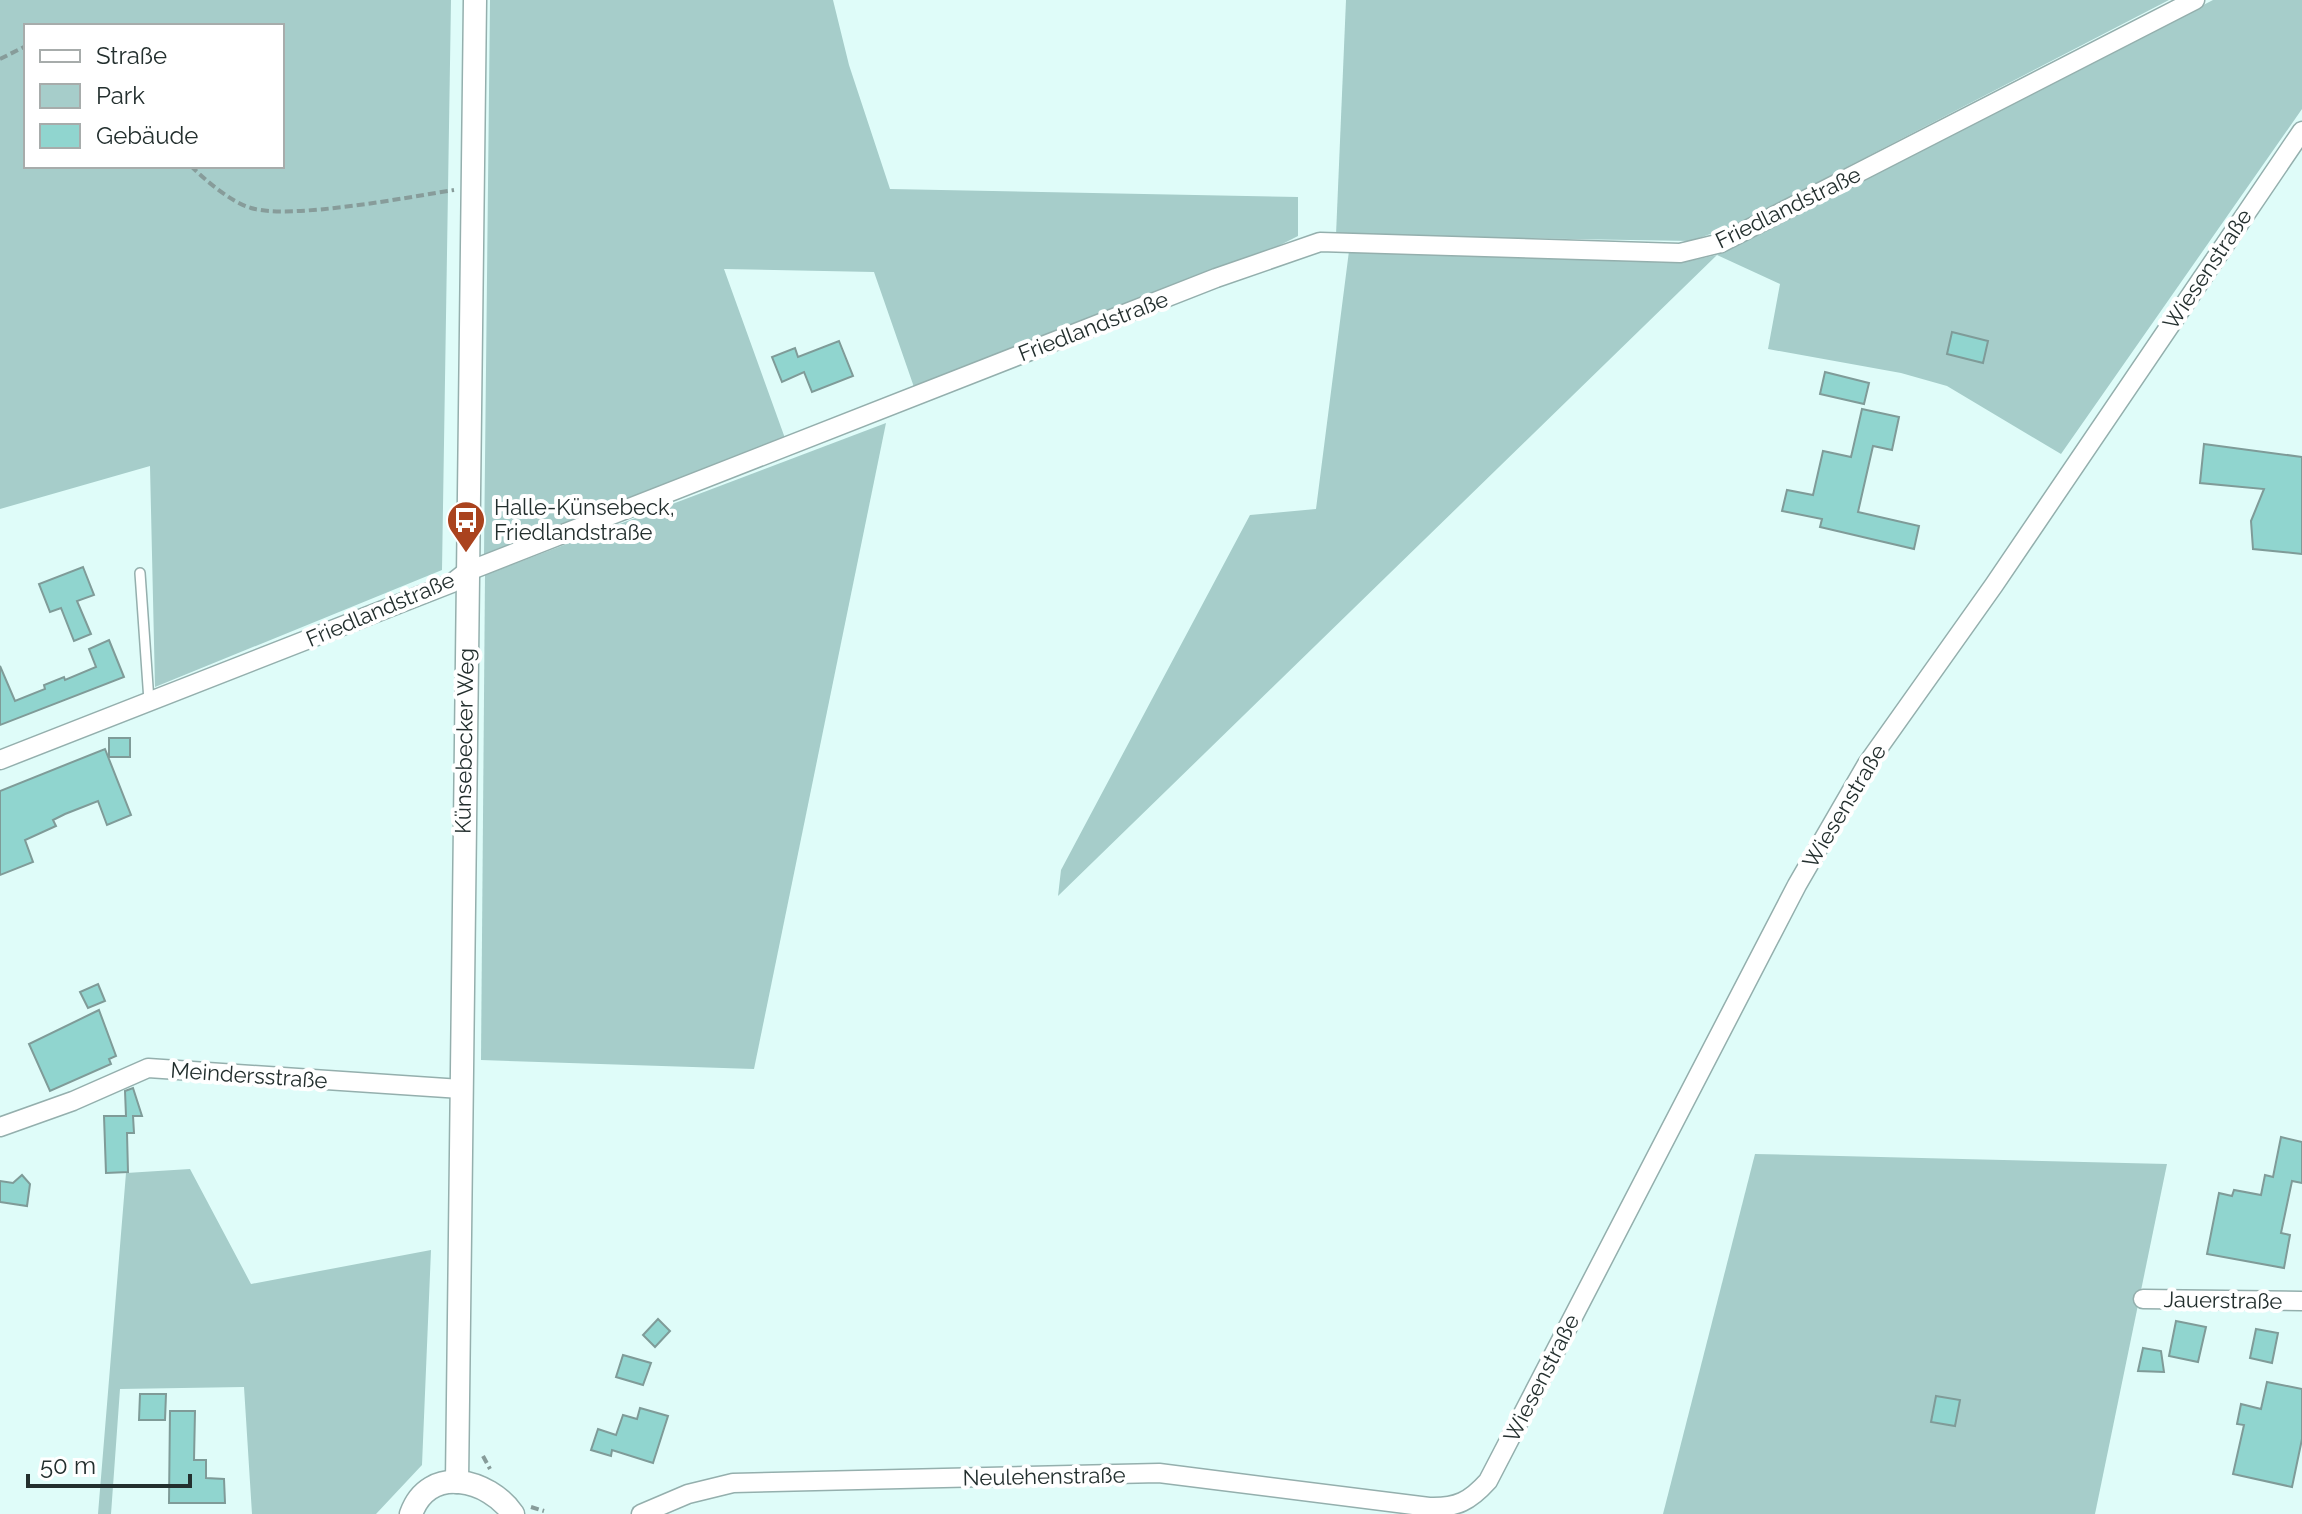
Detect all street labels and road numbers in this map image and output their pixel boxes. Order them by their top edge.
street label: Friedlandstraße [1711,161,1865,253]
street label: Wiesenstraße [2157,204,2257,334]
street label: Friedlandstraße [1014,285,1172,367]
street label: Friedlandstraße [302,566,458,652]
street label: Künsebecker Weg [449,648,479,834]
street label: Wiesenstraße [1797,739,1891,873]
street label: Meindersstraße [170,1057,328,1093]
street label: Jauerstraße [2163,1286,2283,1314]
street label: Wiesenstraße [1498,1310,1584,1446]
street label: Neulehenstraße [962,1462,1126,1490]

